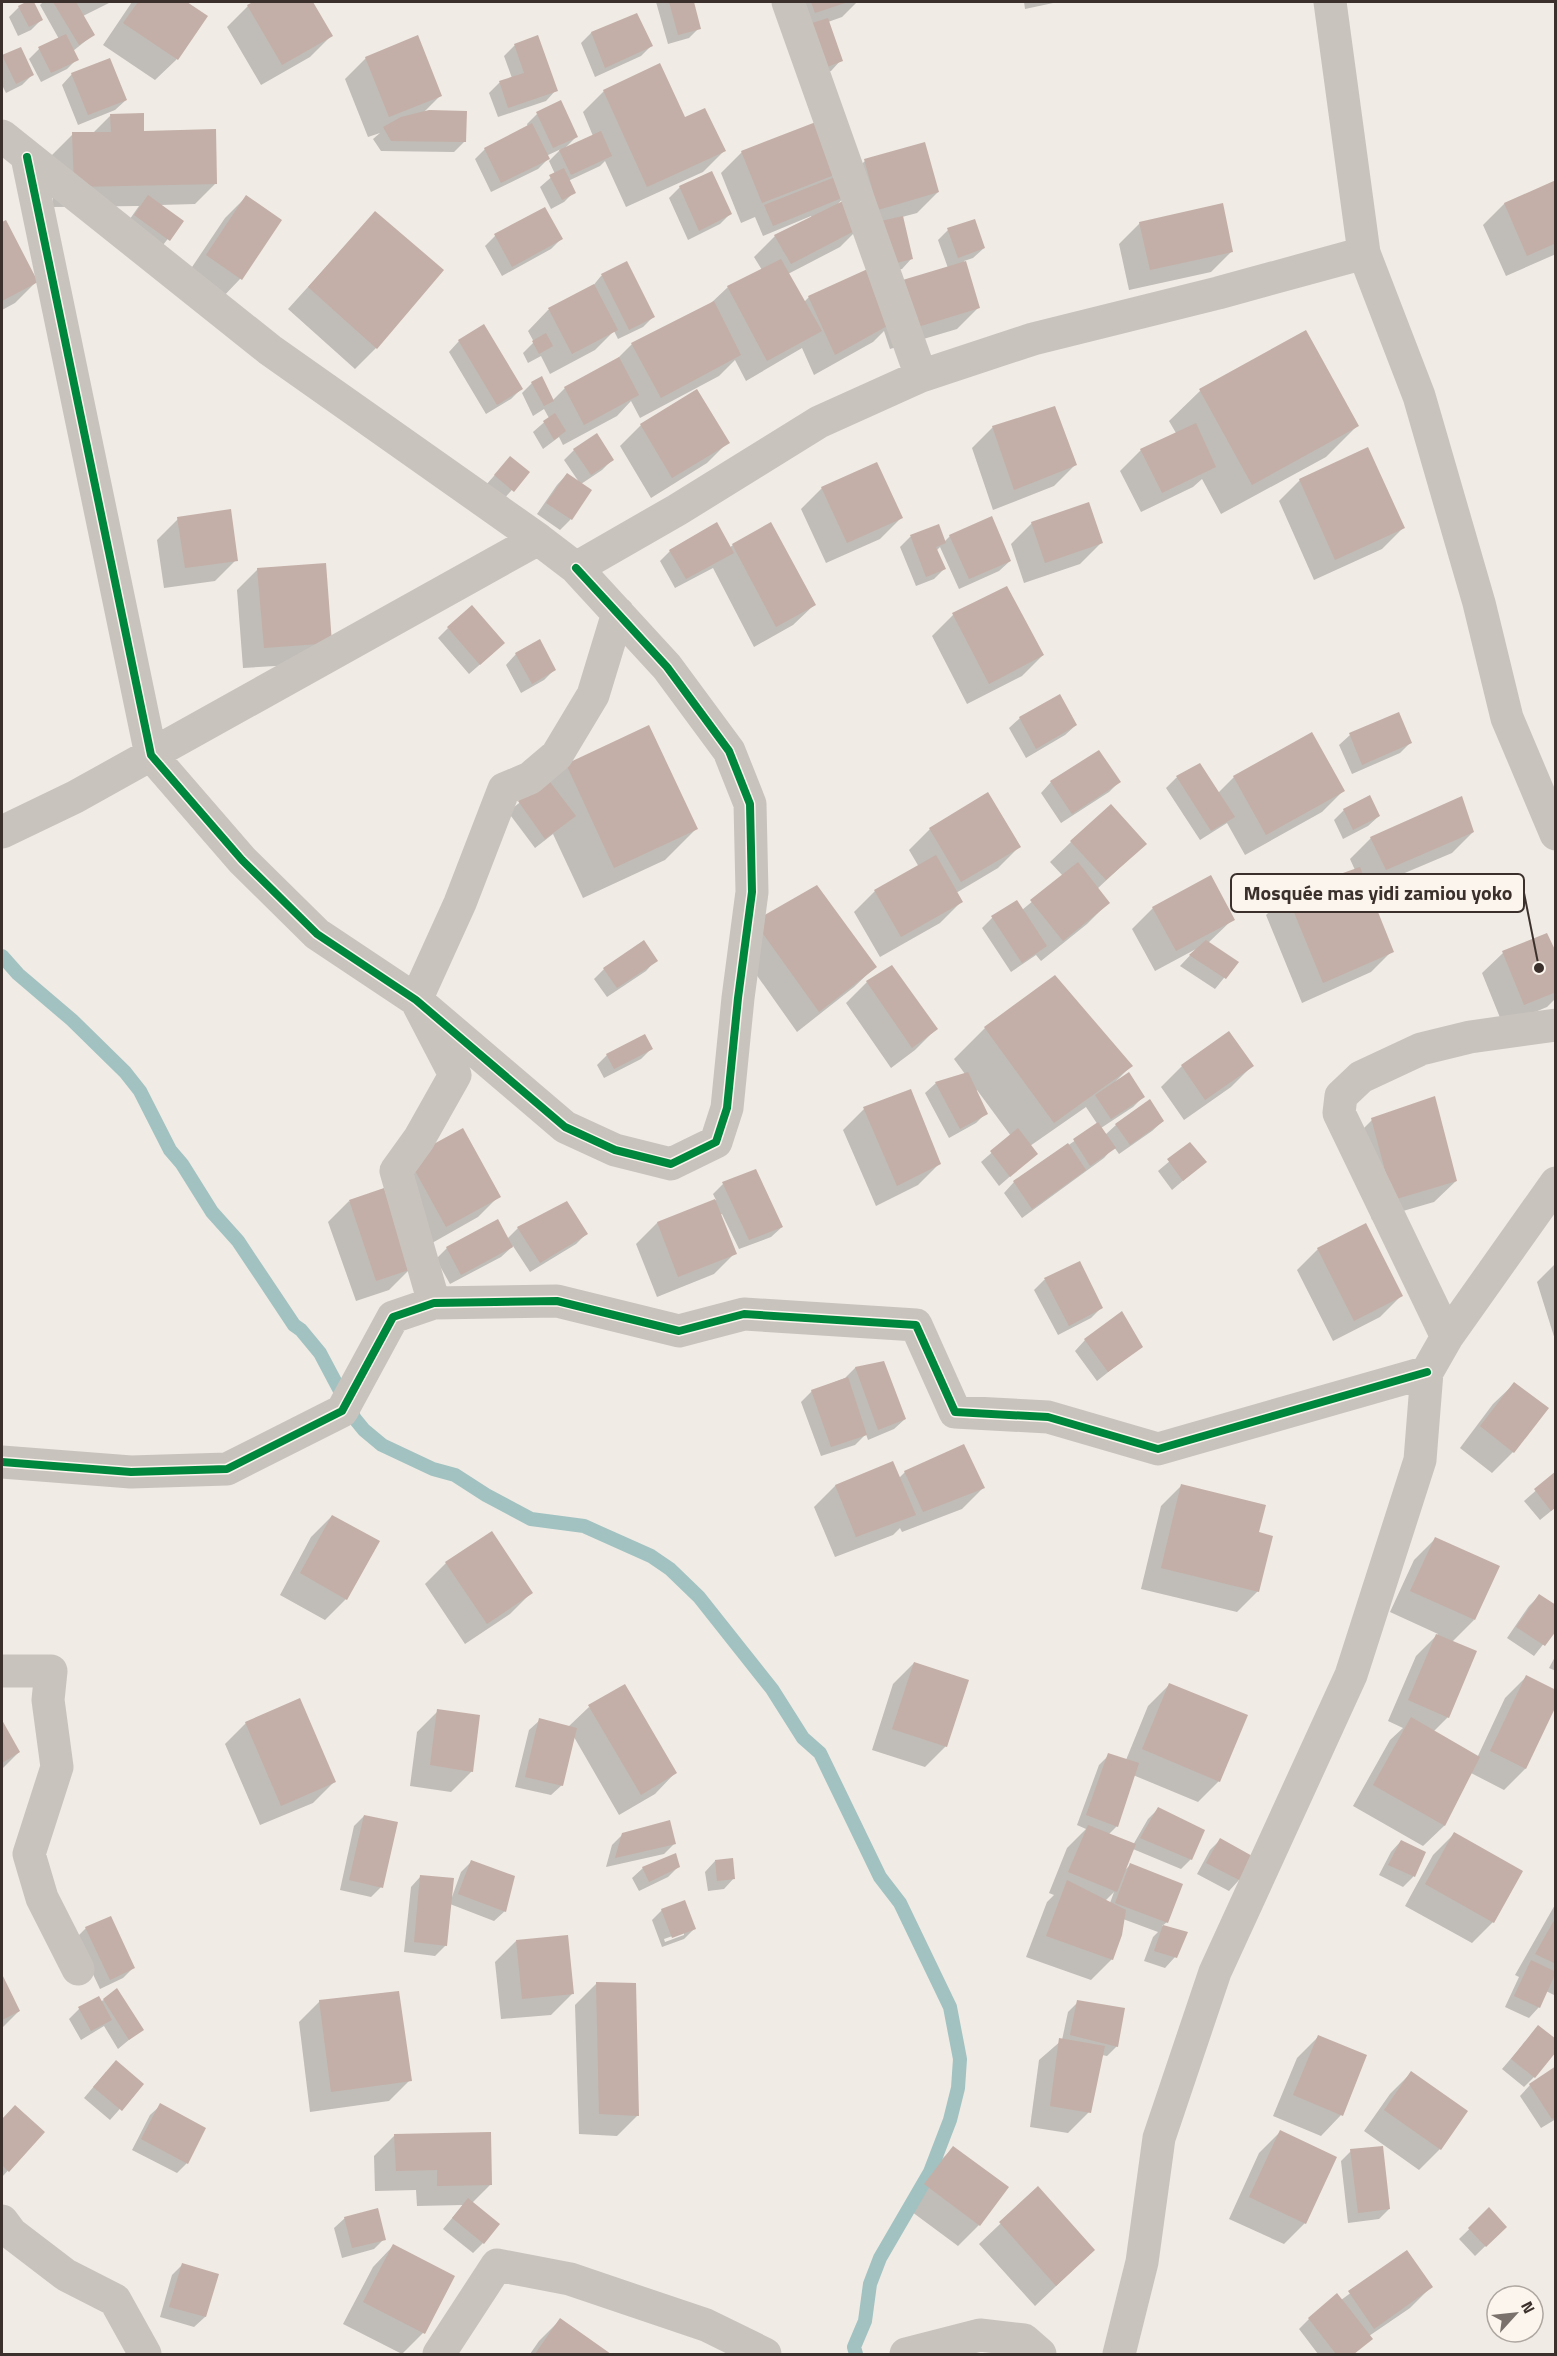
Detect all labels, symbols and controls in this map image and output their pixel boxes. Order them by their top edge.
callout: Mosquée mas yidi zamiou yoko [1231,874,1524,912]
text: Mosquée mas yidi zamiou yoko [1244,877,1512,908]
north arrow [1485,2284,1545,2344]
text: N [1515,2297,1542,2318]

